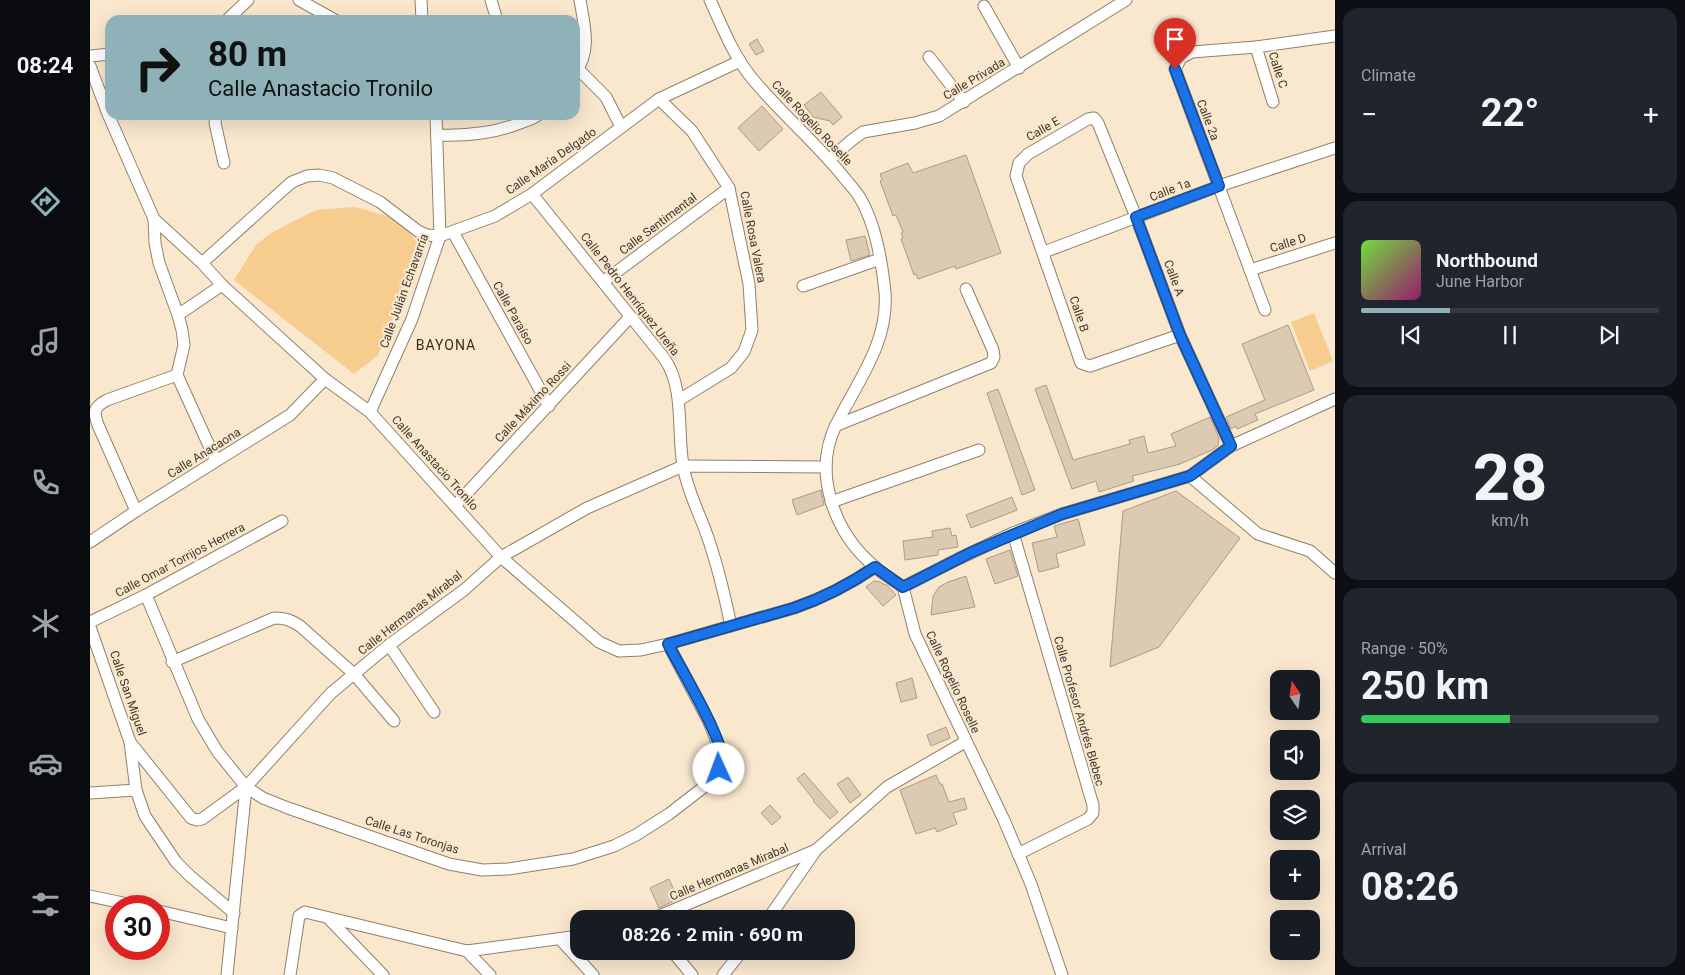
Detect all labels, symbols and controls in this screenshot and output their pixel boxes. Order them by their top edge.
pin [1154,18,1196,69]
icon: arrive [1161,25,1189,53]
text: 80 m [208,34,287,75]
icon: right [125,35,190,100]
street label: Calle C [1266,50,1290,90]
text: 08:24 [17,53,73,78]
street label: Calle Privada [941,55,1007,103]
text: Climate [1361,66,1416,85]
text: Calle Anastacio Tronilo [208,76,433,101]
street label: Calle Rogelio Roselle [769,77,855,169]
text: 22° [1481,91,1539,135]
street label: Calle 2a [1194,98,1222,142]
text: − [1361,98,1377,131]
text: + [1643,98,1659,131]
street label: Calle E [1024,114,1062,144]
street label: Calle María Delgado [503,124,599,197]
street label: Calle 1a [1148,176,1192,204]
icon: directions [28,184,63,219]
street label: Calle Sentimental [617,190,699,258]
street label: Calle Rosa Valera [737,190,769,284]
street label: Calle Pedro Henríquez Ureña [578,230,682,358]
street label: Calle D [1268,231,1308,255]
street label: Calle Julián Echavarría [377,232,431,350]
text: Northbound [1436,249,1538,272]
street label: Calle A [1161,258,1187,298]
text: June Harbor [1436,272,1524,291]
street label: Calle Paraíso [490,279,536,347]
street label: Calle B [1066,294,1092,334]
icon: previous [1397,321,1425,349]
icon: pause [1496,321,1524,349]
icon: next [1595,321,1623,349]
icon: music [28,324,63,359]
district label: BAYONA [416,337,476,353]
street label: Calle Máximo Rossi [492,359,574,445]
street label: Calle Anastacio Tronilo [389,413,481,513]
street label: Calle Anacaona [165,425,243,481]
text: 28 [1473,440,1547,516]
icon: phone [28,465,63,500]
text: km/h [1491,511,1529,530]
street label: Calle Omar Torrijos Herrera [113,520,247,600]
street label: Calle Hermanas Mirabal [355,568,465,658]
icon: climate [28,606,63,641]
street label: Calle Rogelio Roselle [923,629,983,735]
street label: Calle Profesor Andrés Blebec [1051,634,1107,788]
text: Range · 50% [1361,639,1448,658]
street label: Calle San Miguel [107,649,149,737]
text: 250 km [1361,664,1489,708]
north arrow [1270,670,1320,720]
map controls [1270,670,1320,960]
button: sound [1270,730,1320,780]
position arrow [692,742,744,794]
icon: car [28,746,63,781]
button: layers [1270,790,1320,840]
street label: Calle Las Toronjas [363,813,461,857]
text: Arrival [1361,840,1406,859]
street label: Calle Hermanas Mirabal [667,841,791,903]
button: + [1270,850,1320,900]
text: 08:26 [1361,865,1459,909]
icon: filters [28,887,63,922]
speed limit sign: 30 [105,895,170,960]
button: − [1270,910,1320,960]
text: 08:26 · 2 min · 690 m [622,923,803,946]

